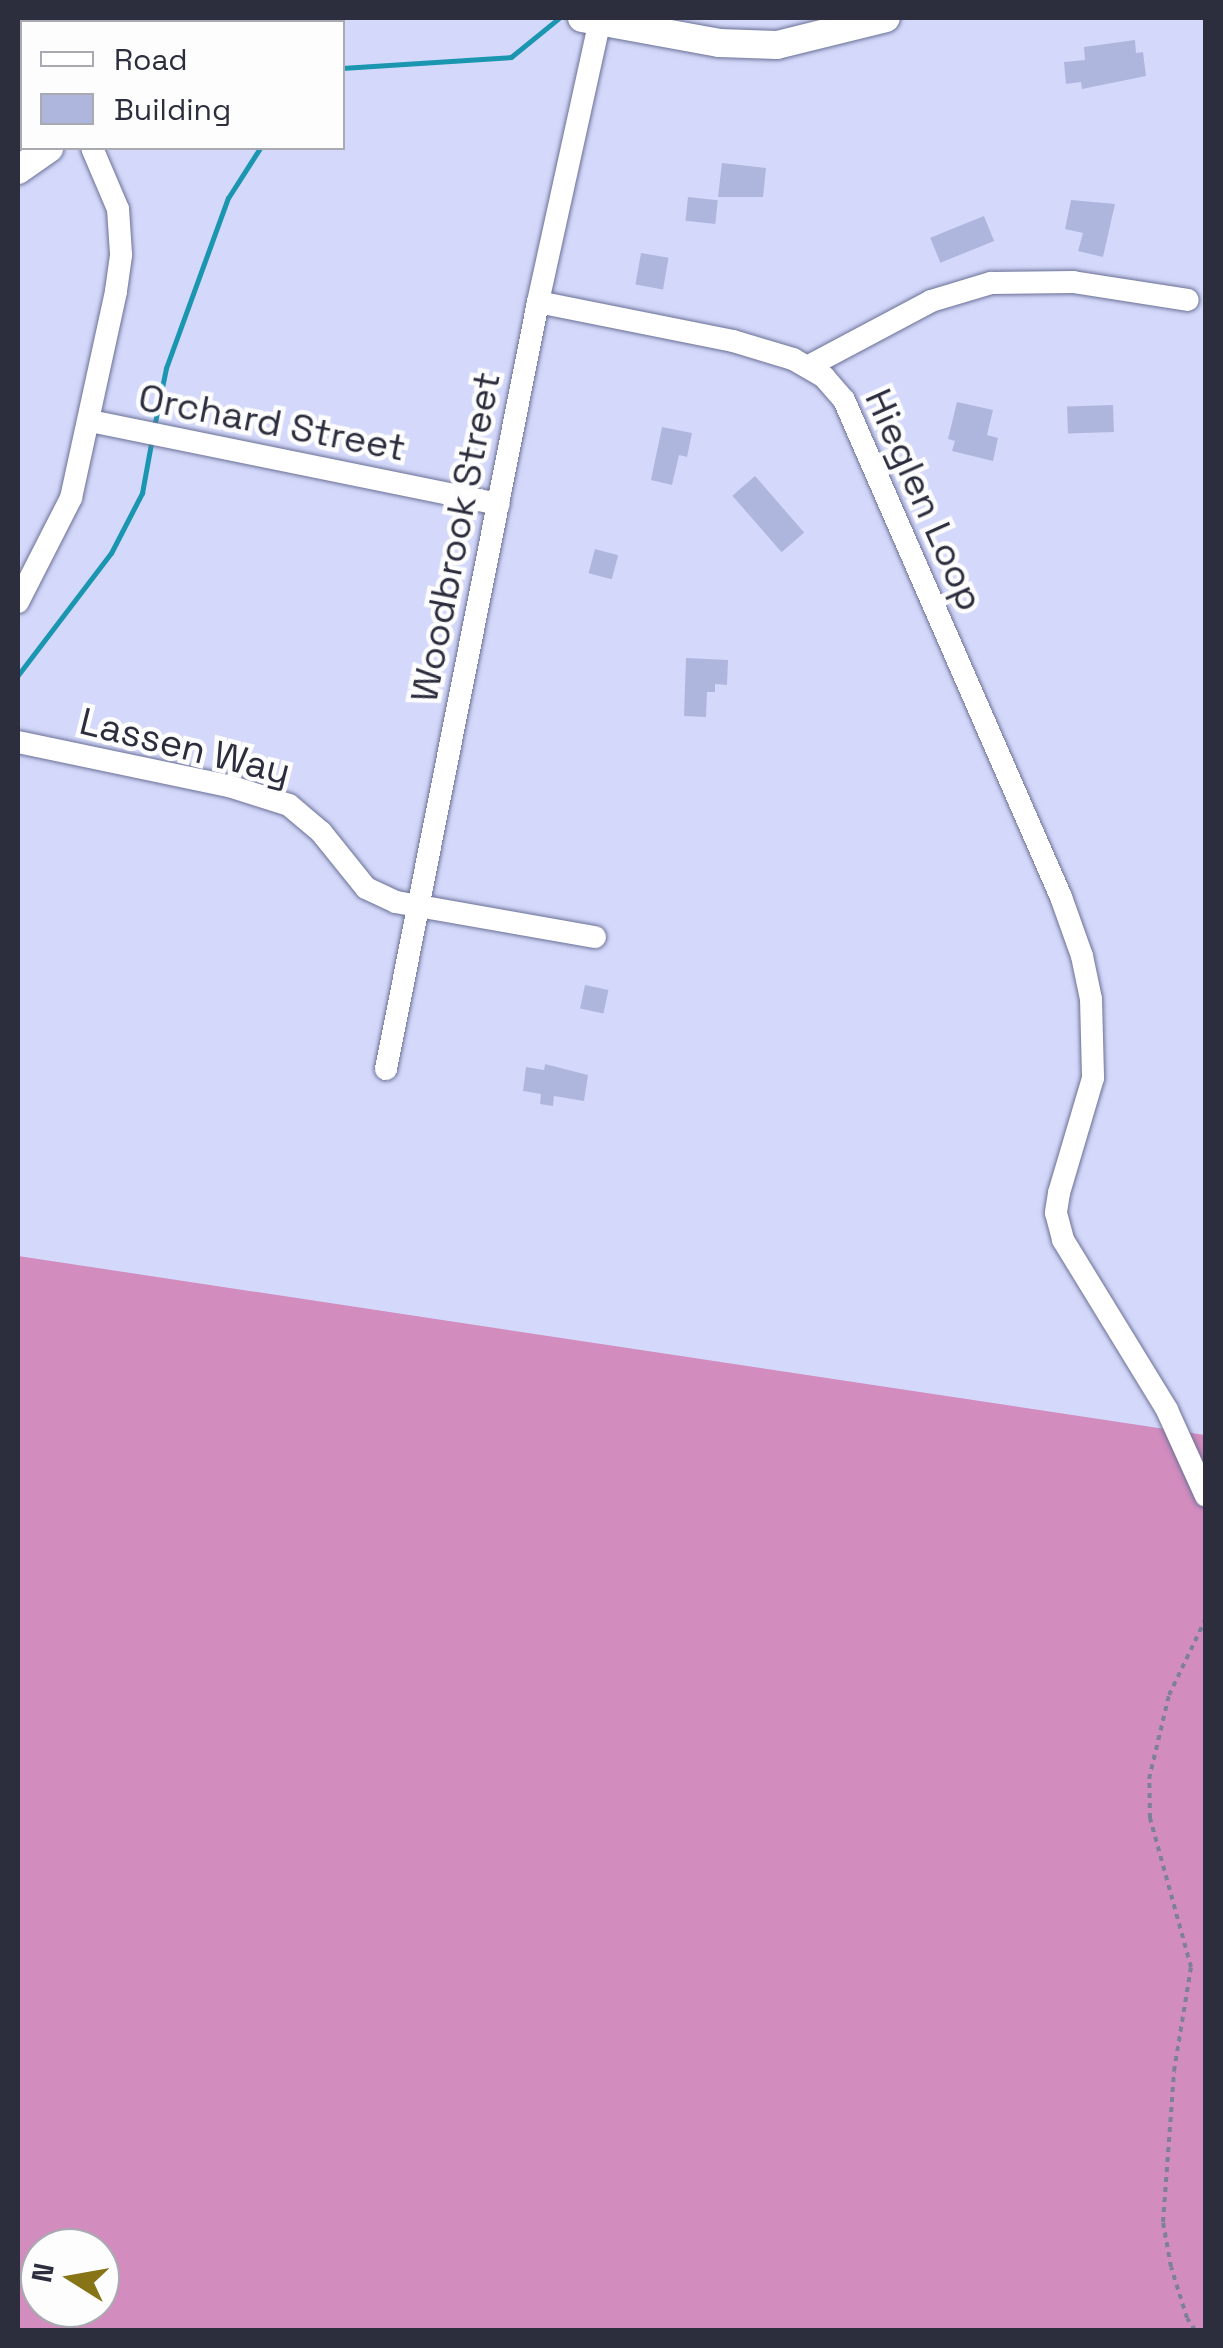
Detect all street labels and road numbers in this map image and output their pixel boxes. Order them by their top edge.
street label: Woodbrook Street [402,368,510,706]
street label: Orchard Street [135,375,409,471]
street label: Hieglen Loop [855,382,993,618]
street label: Lassen Way [75,699,295,795]

